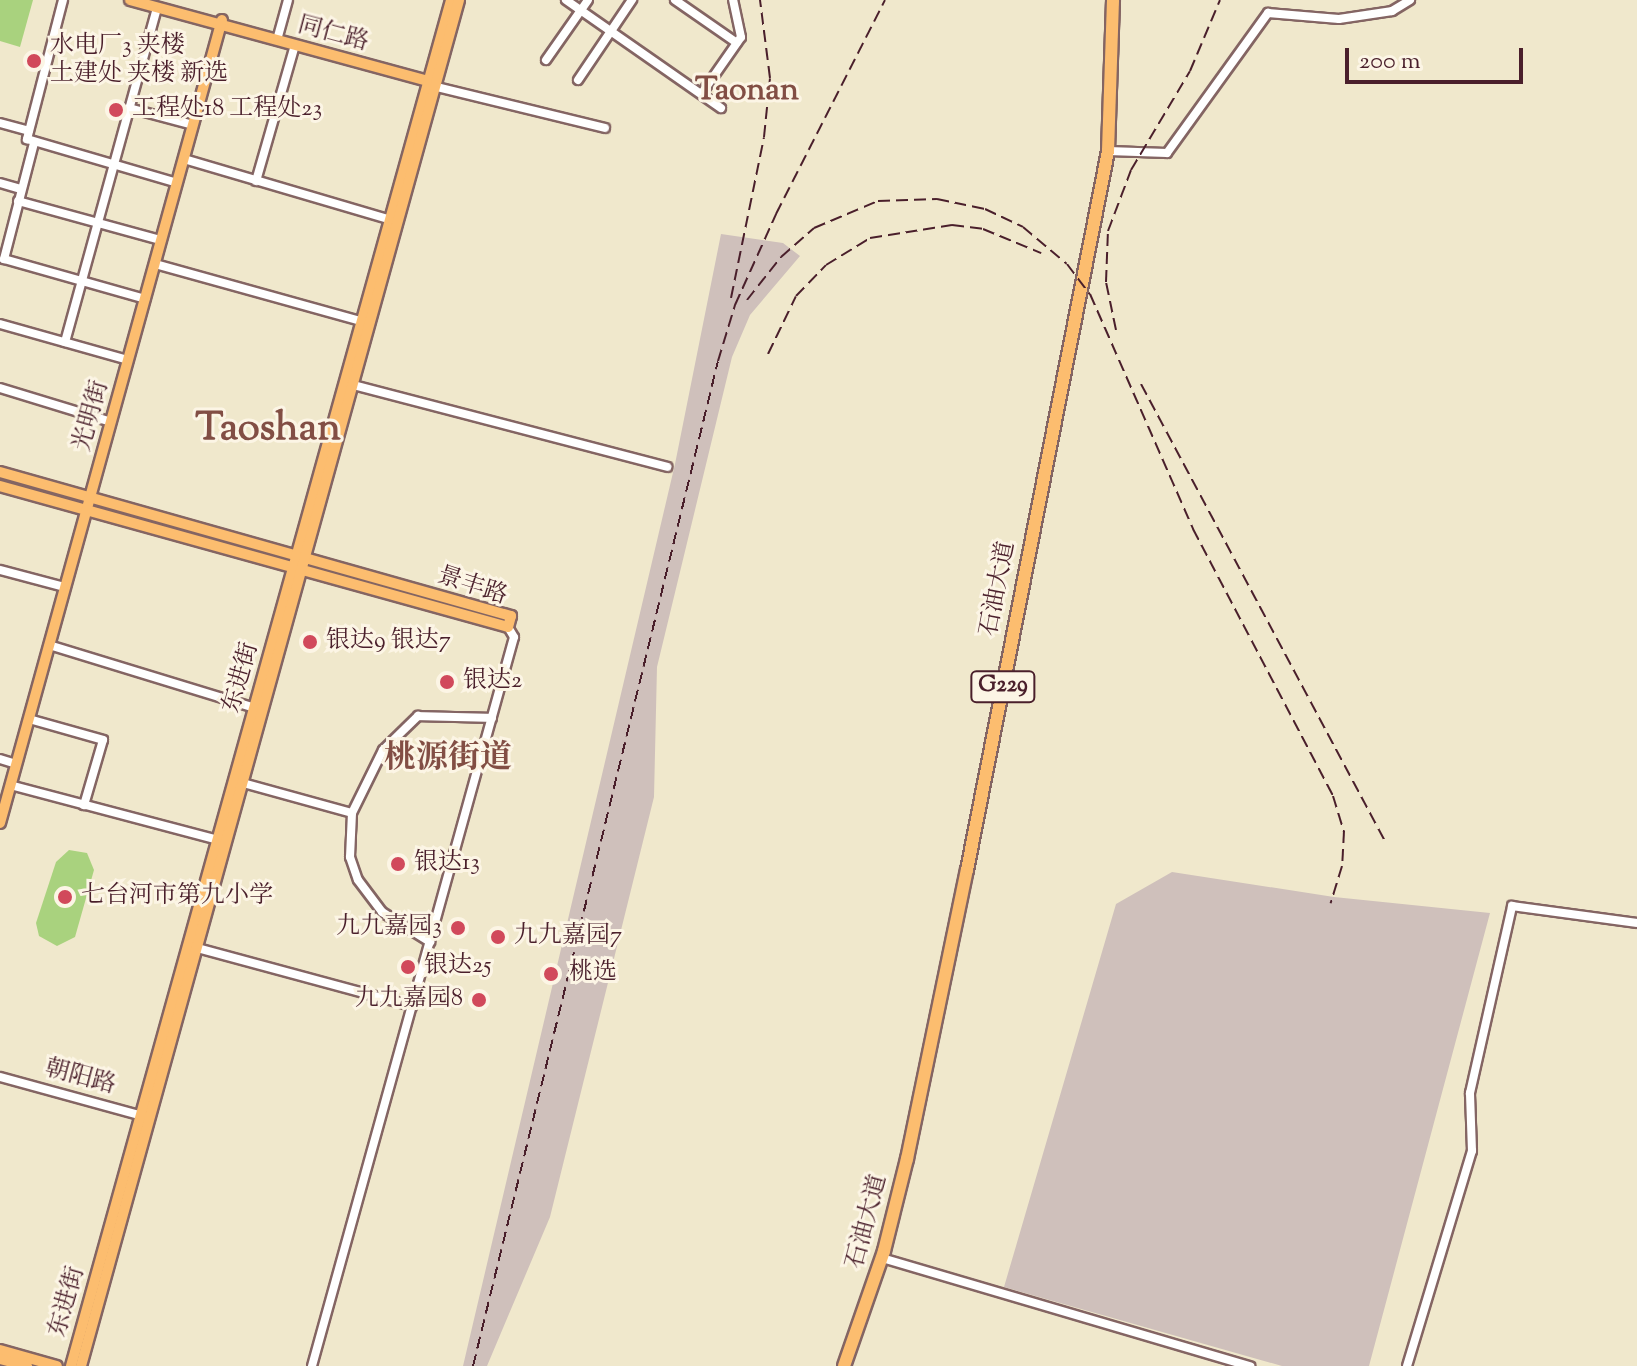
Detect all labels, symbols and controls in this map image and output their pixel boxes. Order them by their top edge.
street label: 同仁路 [294,12,372,58]
scale bar [1349,32,1527,82]
place label: 水电厂3 夹楼 土建处 夹楼 新选 [50,33,228,89]
text: 200 m [1359,45,1421,79]
marker: 水电厂3 夹楼 土建处 夹楼 新选 [25,52,43,70]
district label: Taonan [695,72,799,110]
place label: 工程处18 工程处23 [132,96,322,124]
marker: 工程处18 工程处23 [107,101,125,119]
street label: 光明街 [68,377,116,455]
district label: Taoshan [195,406,341,454]
street label: 石油大道 [976,539,1022,639]
street label: 景丰路 [433,562,511,612]
place label: 银达9 银达7 [326,628,451,656]
marker: 银达9 银达7 [301,633,319,651]
street label: 东进街 [218,639,266,717]
place label: 银达2 [463,668,522,696]
road number: G229 [969,669,1037,705]
marker: 银达2 [438,673,456,691]
district label: 桃源街道 [384,740,512,778]
place label: 银达13 [414,850,480,878]
marker: 银达13 [389,855,407,873]
place label: 七台河市第九小学 [81,883,273,911]
marker: 七台河市第九小学 [56,888,74,906]
place label: 九九嘉园3 [336,914,442,942]
marker: 九九嘉园3 [449,919,467,937]
place label: 九九嘉园7 [514,923,622,951]
marker: 九九嘉园7 [489,928,507,946]
place label: 银达25 [424,953,491,981]
marker: 银达25 [399,958,417,976]
place label: 桃选 [569,960,617,988]
marker: 桃选 [540,963,562,985]
place label: 九九嘉园8 [355,986,463,1014]
marker: 九九嘉园8 [470,991,488,1009]
street label: 朝阳路 [41,1055,119,1101]
street label: 石油大道 [842,1172,894,1272]
street label: 东进街 [44,1263,92,1341]

